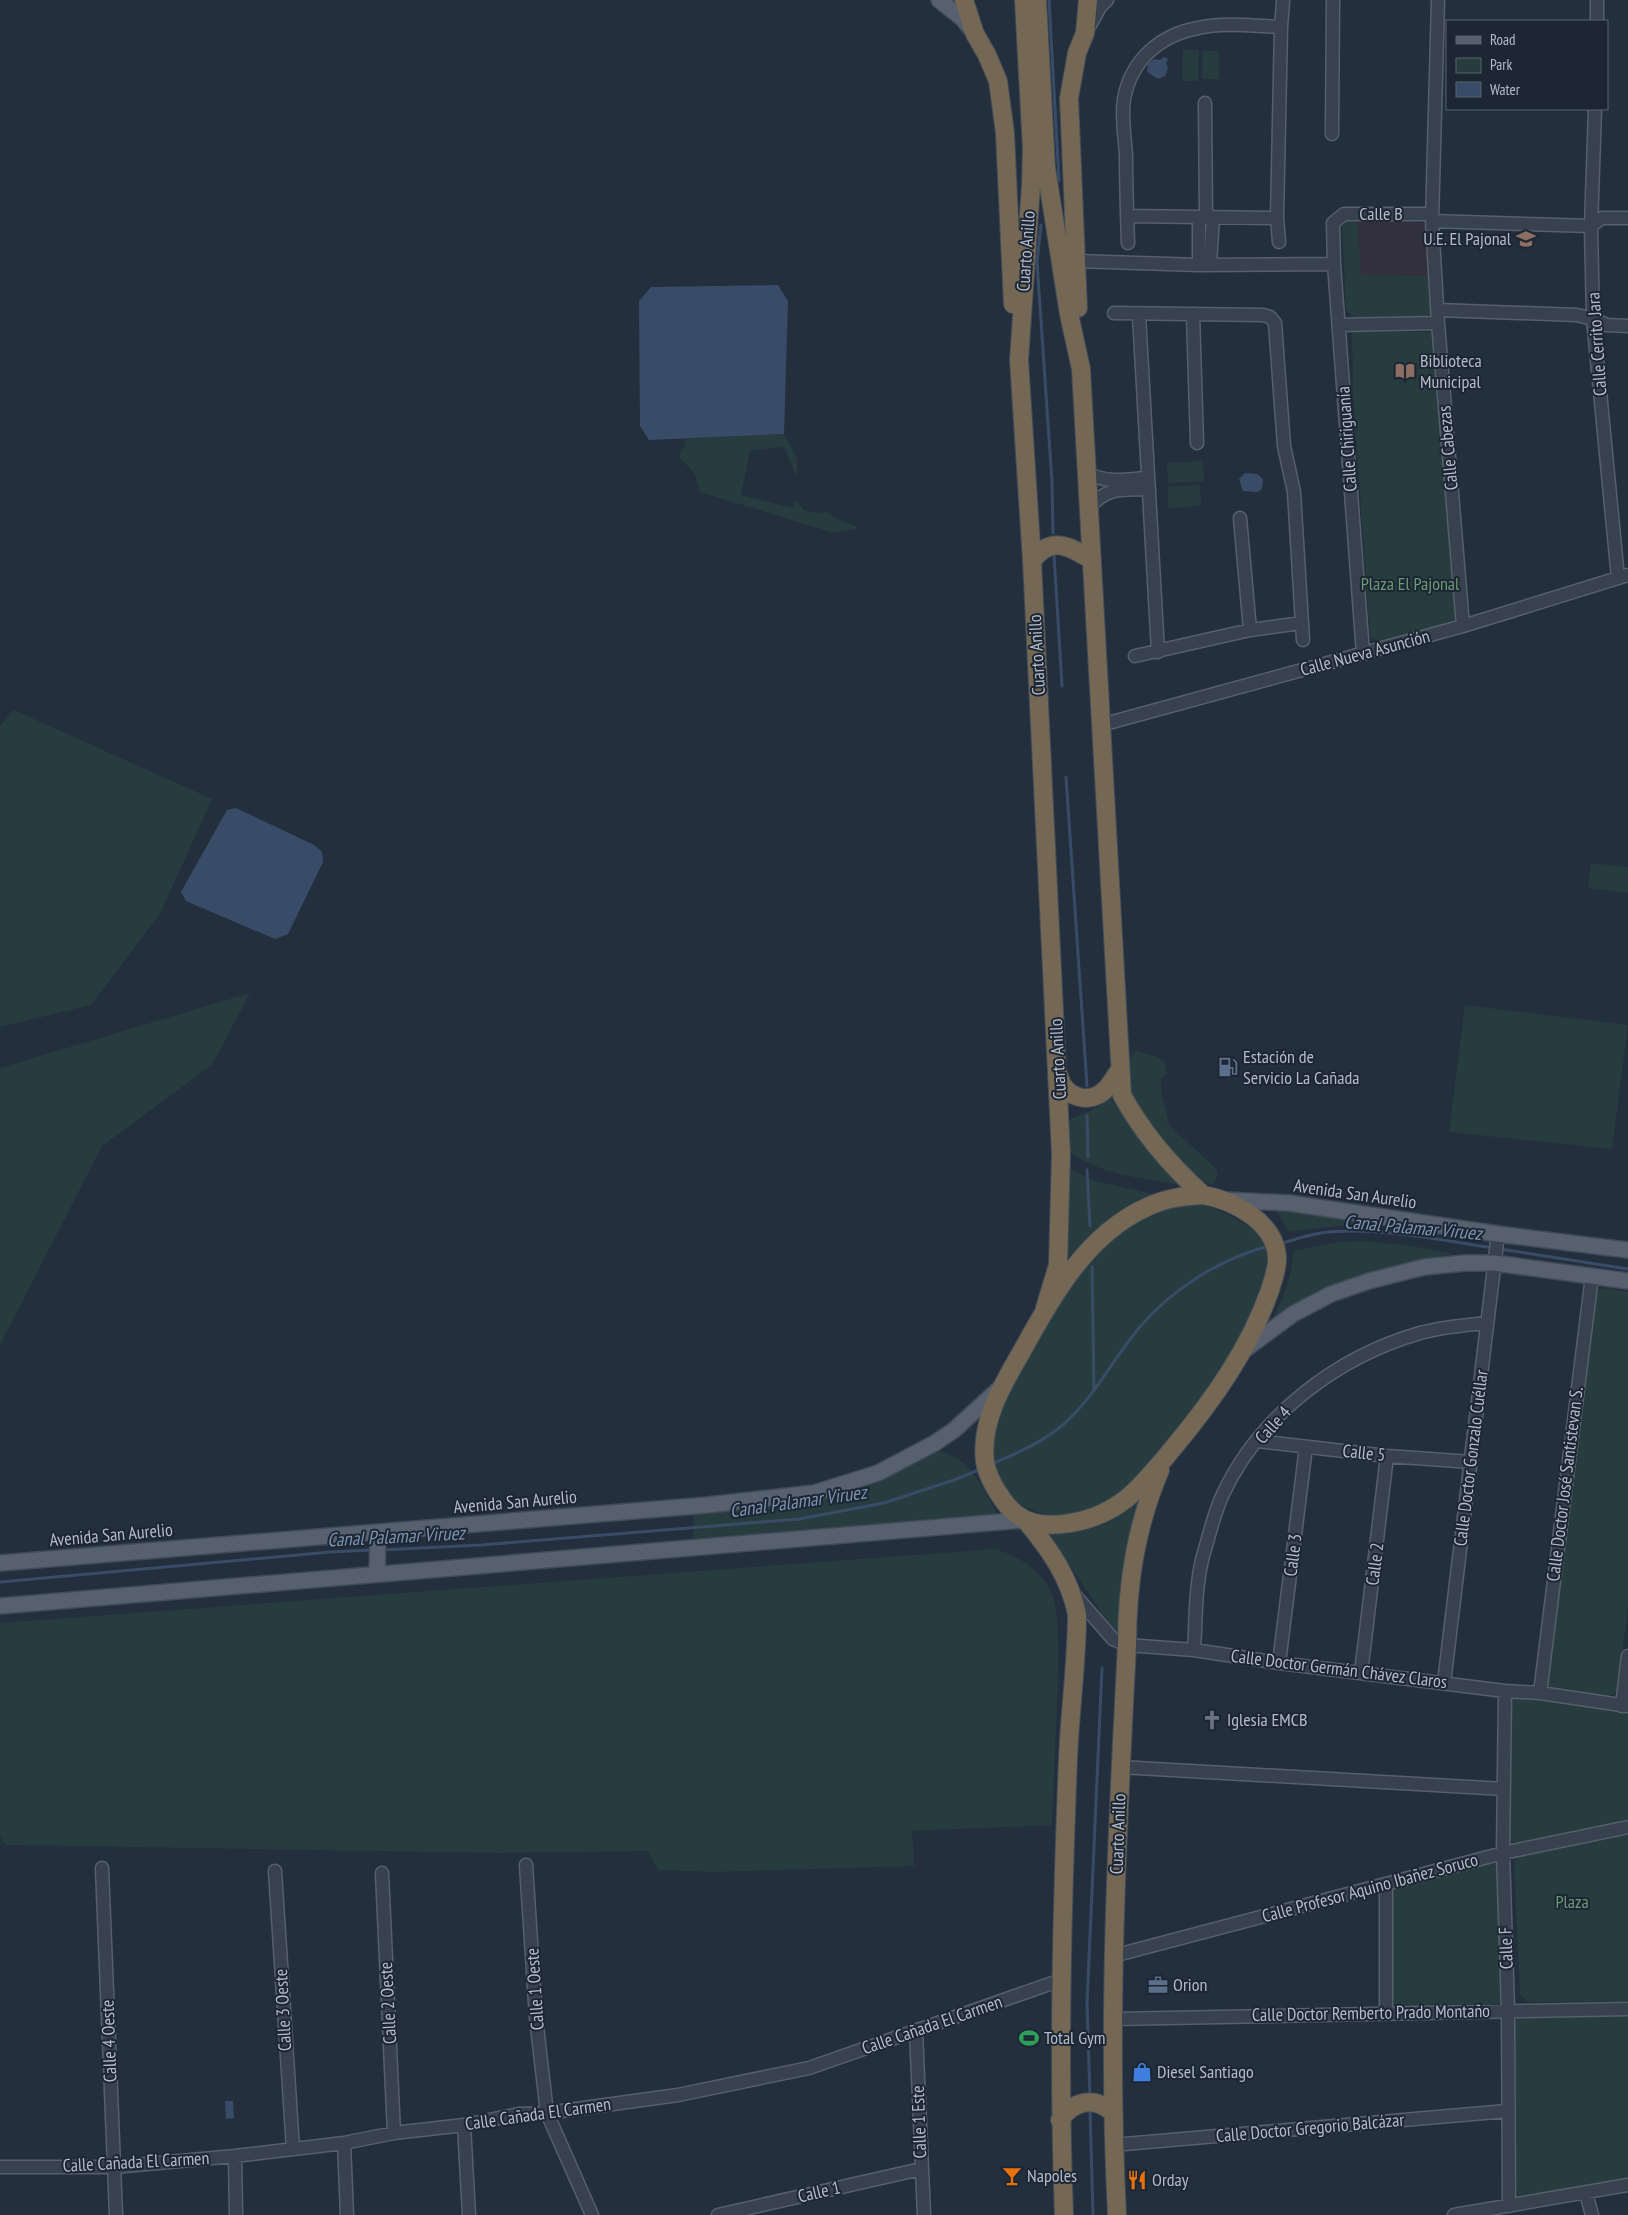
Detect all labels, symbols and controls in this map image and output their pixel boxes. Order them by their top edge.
legend [1446,20,1608,110]
text: Road [1490,30,1516,49]
text: Park [1490,55,1512,74]
text: Water [1490,80,1521,99]
street label: Calle B [1359,202,1403,225]
street label: Cuarto Anillo [1011,210,1040,292]
place label: U.E. El Pajonal [1423,227,1512,250]
school or university icon: U.E. El Pajonal [1515,228,1537,250]
street label: Calle Cerrito Jara [1581,291,1612,397]
place label: Biblioteca Municipal [1420,349,1482,393]
library icon: Biblioteca Municipal [1394,360,1416,382]
street label: Calle Chiriguanía [1331,386,1362,492]
street label: Calle Cabezas [1432,405,1463,491]
park label: Plaza El Pajonal [1361,572,1460,595]
street label: Cuarto Anillo [1023,614,1050,696]
street label: Calle Nueva Asunción [1298,624,1432,681]
street label: Cuarto Anillo [1044,1018,1071,1100]
place label: Estación de Servicio La Cañada [1243,1045,1359,1089]
fuel station icon: Estación de Servicio La Cañada [1217,1056,1239,1078]
street label: Avenida San Aurelio [1292,1174,1418,1214]
water label: Canal Palamar Viruez [1343,1209,1485,1245]
street label: Calle Doctor Gonzalo Cuéllar [1448,1368,1493,1547]
street label: Calle Doctor José Santistevan S. [1541,1385,1588,1582]
street label: Calle 4 [1250,1401,1296,1448]
street label: Calle 5 [1341,1439,1387,1466]
water label: Canal Palamar Viruez [728,1479,870,1522]
street label: Avenida San Aurelio [452,1485,578,1518]
street label: Avenida San Aurelio [48,1518,174,1551]
water label: Canal Palamar Viruez [327,1520,468,1552]
street label: Calle 3 [1278,1532,1307,1578]
street label: Calle 2 [1360,1541,1389,1587]
street label: Calle Doctor Germán Chávez Claros [1230,1644,1448,1693]
place label: Iglesia EMCB [1227,1708,1308,1731]
church icon: Iglesia EMCB [1201,1709,1223,1731]
street label: Cuarto Anillo [1105,1793,1130,1875]
street label: Calle Profesor Aquino Ibañez Soruco [1259,1848,1481,1927]
park label: Plaza [1555,1890,1589,1913]
street label: Calle F [1493,1926,1518,1970]
street label: Calle 1 Oeste [520,1947,549,2031]
street label: Calle 2 Oeste [374,1961,401,2045]
street label: Calle 3 Oeste [269,1968,296,2052]
place label: Orion [1173,1973,1207,1996]
office icon: Orion [1147,1974,1169,1996]
street label: Calle Cañada El Carmen [859,1990,1005,2059]
street label: Calle 4 Oeste [96,1999,121,2083]
street label: Calle Doctor Remberto Prado Montaño [1252,1999,1490,2026]
place label: Total Gym [1044,2026,1105,2049]
sports icon: Total Gym [1018,2027,1040,2049]
place label: Diesel Santiago [1157,2060,1254,2083]
shop icon: Diesel Santiago [1131,2061,1153,2083]
street label: Calle 1 Este [906,2085,931,2159]
street label: Calle Cañada El Carmen [464,2092,612,2135]
street label: Calle Doctor Gregorio Balcázar [1215,2108,1405,2147]
street label: Calle Cañada El Carmen [62,2146,210,2177]
place label: Napoles [1027,2164,1077,2187]
bar icon: Napoles [1001,2165,1023,2187]
place label: Orday [1152,2168,1189,2191]
restaurant icon: Orday [1126,2169,1148,2191]
street label: Calle 1 [795,2175,842,2208]

